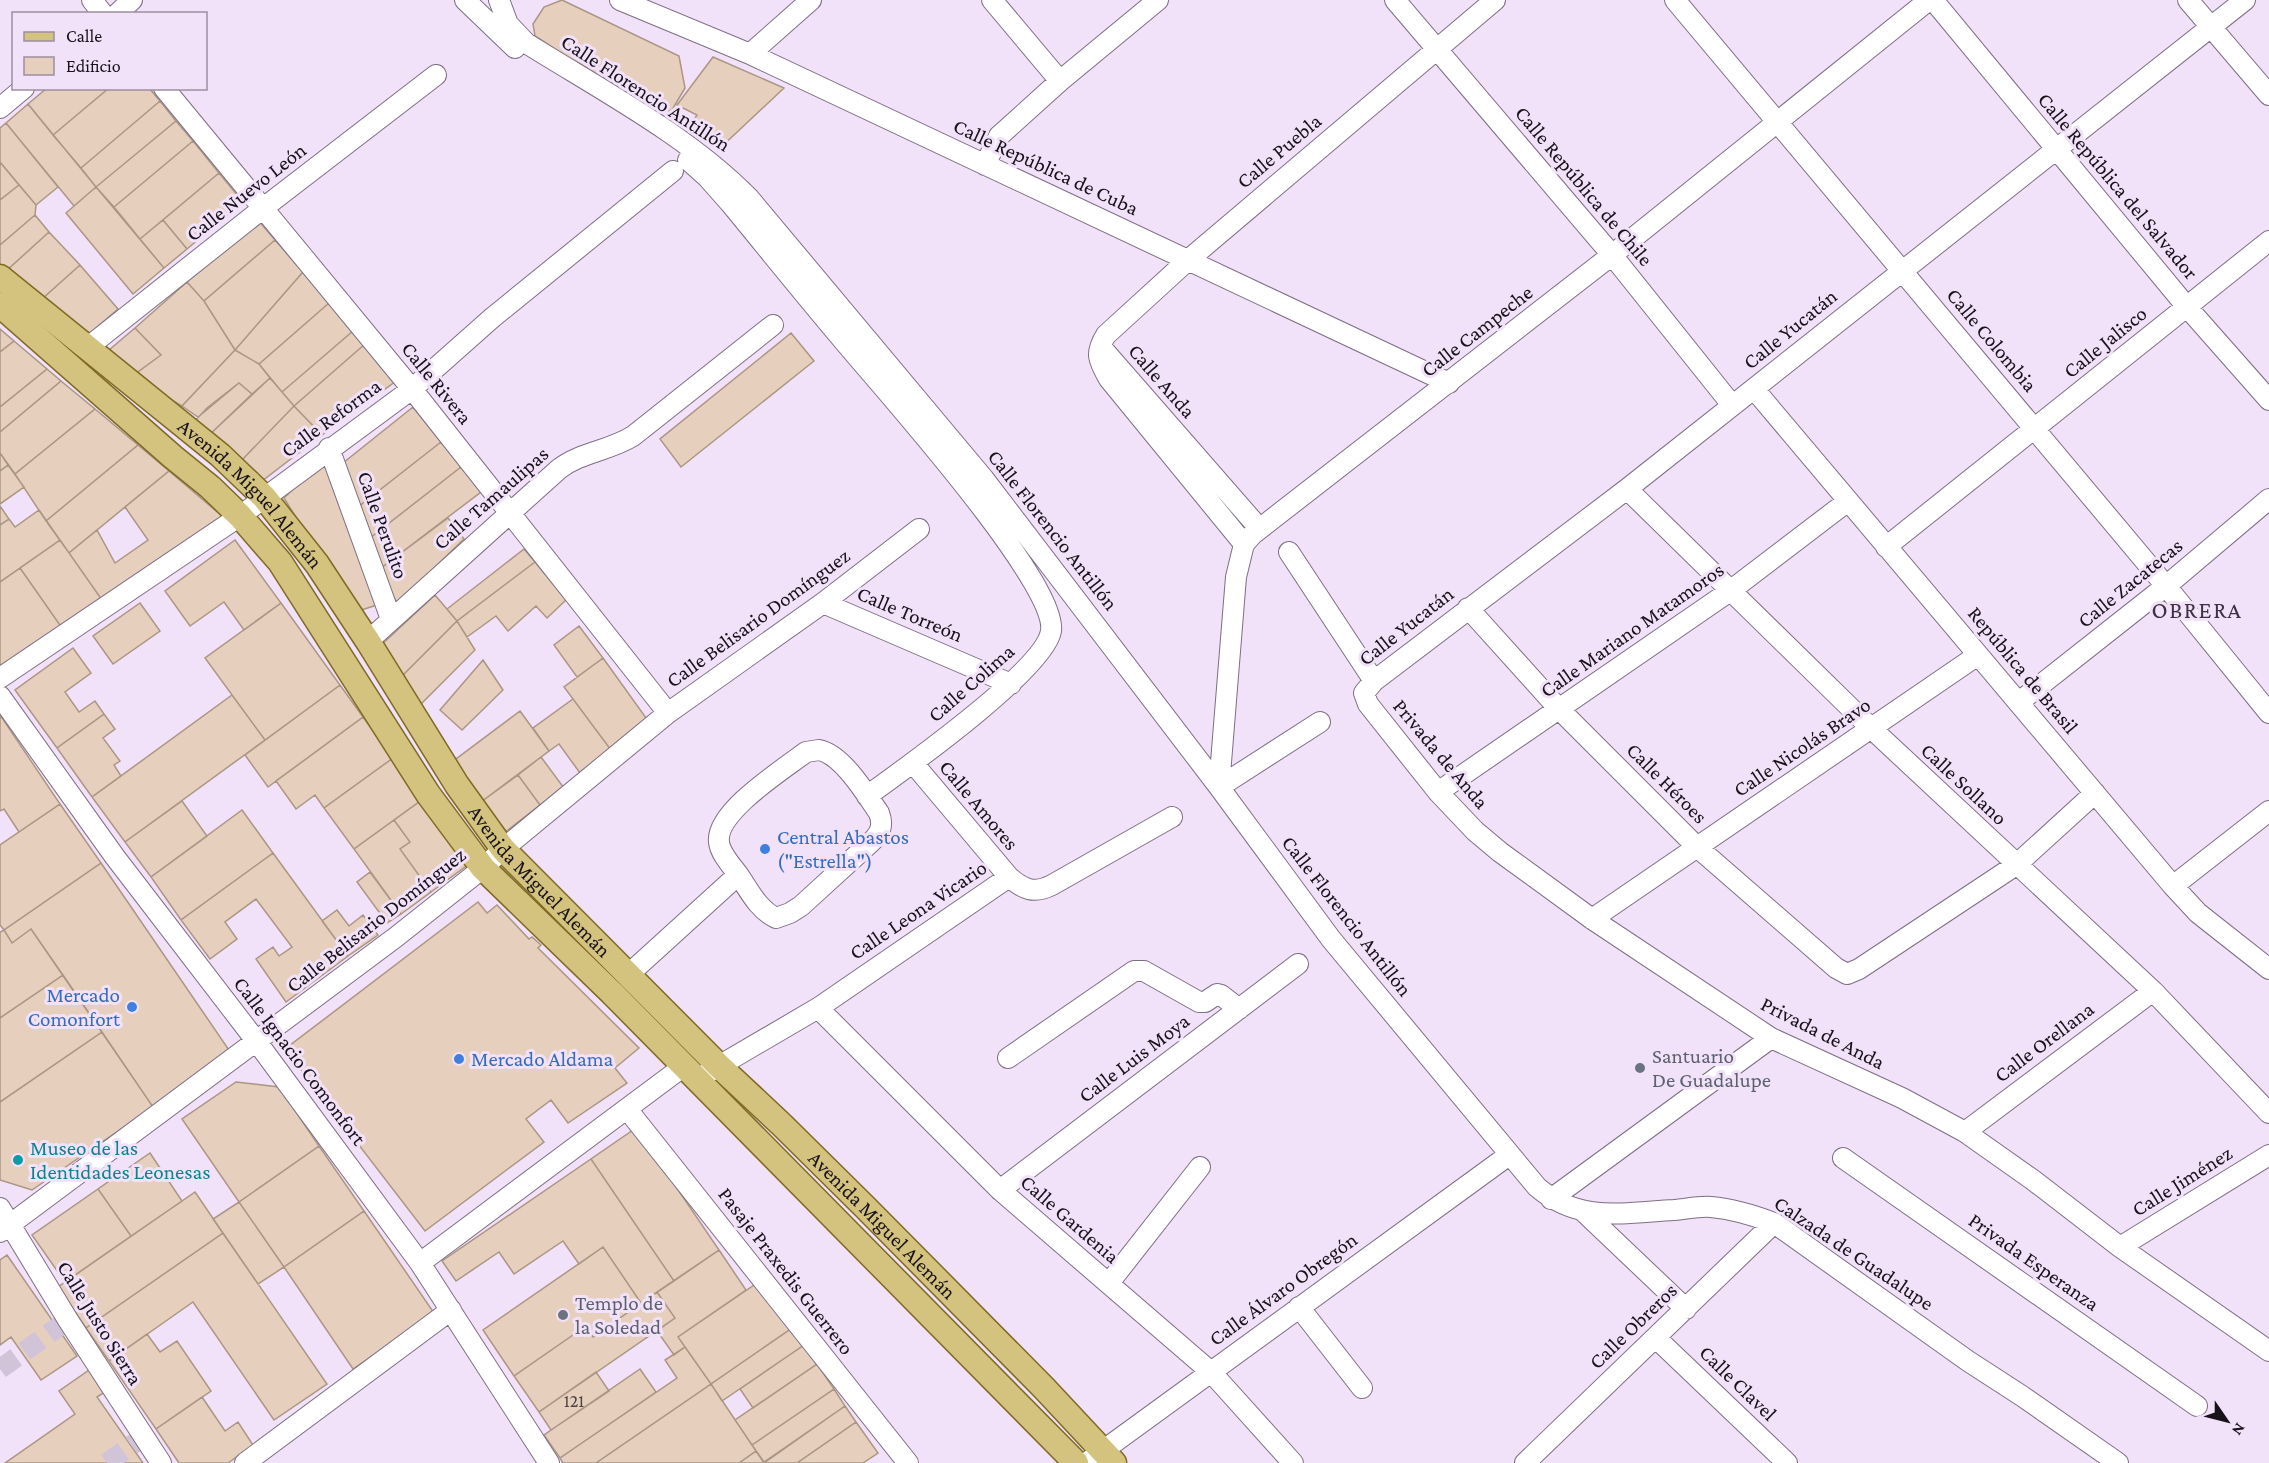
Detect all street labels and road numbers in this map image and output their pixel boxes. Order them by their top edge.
street label: Calle Florencio Antillón [557,29,735,157]
street label: Calle República del Salvador [2033,88,2203,285]
street label: Calle República de Chile [1510,101,1658,271]
street label: Calle Puebla [1232,109,1326,193]
street label: Calle República de Cuba [950,114,1143,221]
street label: Calle Nuevo León [181,138,311,246]
street label: Calle Campeche [1417,280,1537,382]
street label: Calle Colombia [1942,283,2042,397]
street label: Calle Yucatán [1738,284,1842,374]
street label: Calle Jalisco [2058,301,2152,383]
street label: Calle Rivera [397,337,478,429]
street label: Calle Anda [1123,339,1201,423]
street label: Calle Reforma [276,374,386,462]
street label: Avenida Miguel Alemán [173,414,328,573]
street label: Calle Tamaulipas [429,442,553,554]
street label: Calle Florencio Antillón [983,445,1123,615]
street label: Calle Perulito [353,468,413,582]
street label: Calle Zacatecas [2073,533,2187,633]
street label: Calle Belisario Domínguez [662,543,854,693]
street label: Calle Mariano Matamoros [1536,558,1728,702]
street label: Calle Torreón [853,581,967,647]
street label: Calle Yucatán [1354,582,1458,670]
street label: República de Brasil [1963,602,2083,738]
street label: Calle Colima [923,639,1019,727]
street label: Calle Nicolás Bravo [1729,692,1875,802]
street label: Privada de Anda [1388,694,1494,814]
street label: Calle Héroes [1622,738,1712,828]
street label: Calle Sollano [1916,738,2012,830]
street label: Calle Amores [934,755,1024,855]
street label: Avenida Miguel Alemán [463,800,616,962]
street label: Calle Florencio Antillón [1277,831,1417,1001]
street label: Calle Belisario Domínguez [282,843,470,997]
street label: Calle Leona Vicario [845,855,991,965]
street label: Calle Ignacio Comonfort [229,972,372,1151]
street label: Privada de Anda [1757,992,1889,1075]
street label: Calle Orellana [1990,997,2099,1087]
street label: Calle Luis Moya [1074,1008,1194,1107]
street label: Calle Jiménez [2127,1141,2237,1221]
street label: Avenida Miguel Alemán [804,1146,961,1304]
street label: Calle Gardenia [1016,1170,1124,1269]
street label: Pasaje Praxedis Guerrero [713,1183,859,1359]
street label: Calzada de Guadalupe [1770,1191,1938,1315]
street label: Privada Esperanza [1964,1208,2104,1316]
street label: Calle Álvaro Obregón [1204,1227,1362,1351]
street label: Calle Justo Sierra [52,1256,148,1390]
street label: Calle Obreros [1584,1278,1682,1374]
street label: Calle Clavel [1694,1340,1782,1426]

